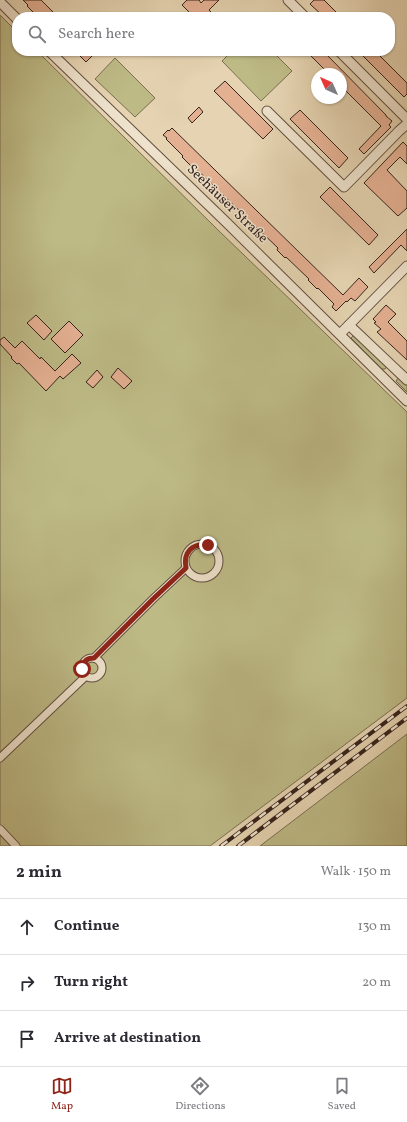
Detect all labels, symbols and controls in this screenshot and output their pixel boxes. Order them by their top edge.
search box [12,12,395,56]
icon: search [26,23,48,45]
text: Search here [58,24,135,45]
north arrow [311,68,347,104]
street label: Seehäuser Straße [182,160,272,248]
route end [199,536,217,554]
route start [73,660,91,678]
text: 2 min [16,861,62,884]
text: Walk · 150 m [321,863,391,881]
icon: ahead [16,916,38,938]
text: Continue [54,916,119,937]
text: 130 m [358,918,391,936]
icon: right [16,972,38,994]
text: Turn right [54,972,128,993]
text: 20 m [362,974,391,992]
icon: arrive [16,1028,38,1050]
text: Arrive at destination [54,1028,201,1049]
tab: Map [51,1075,73,1114]
tab: Directions [175,1075,226,1114]
tab: Saved [328,1075,356,1114]

